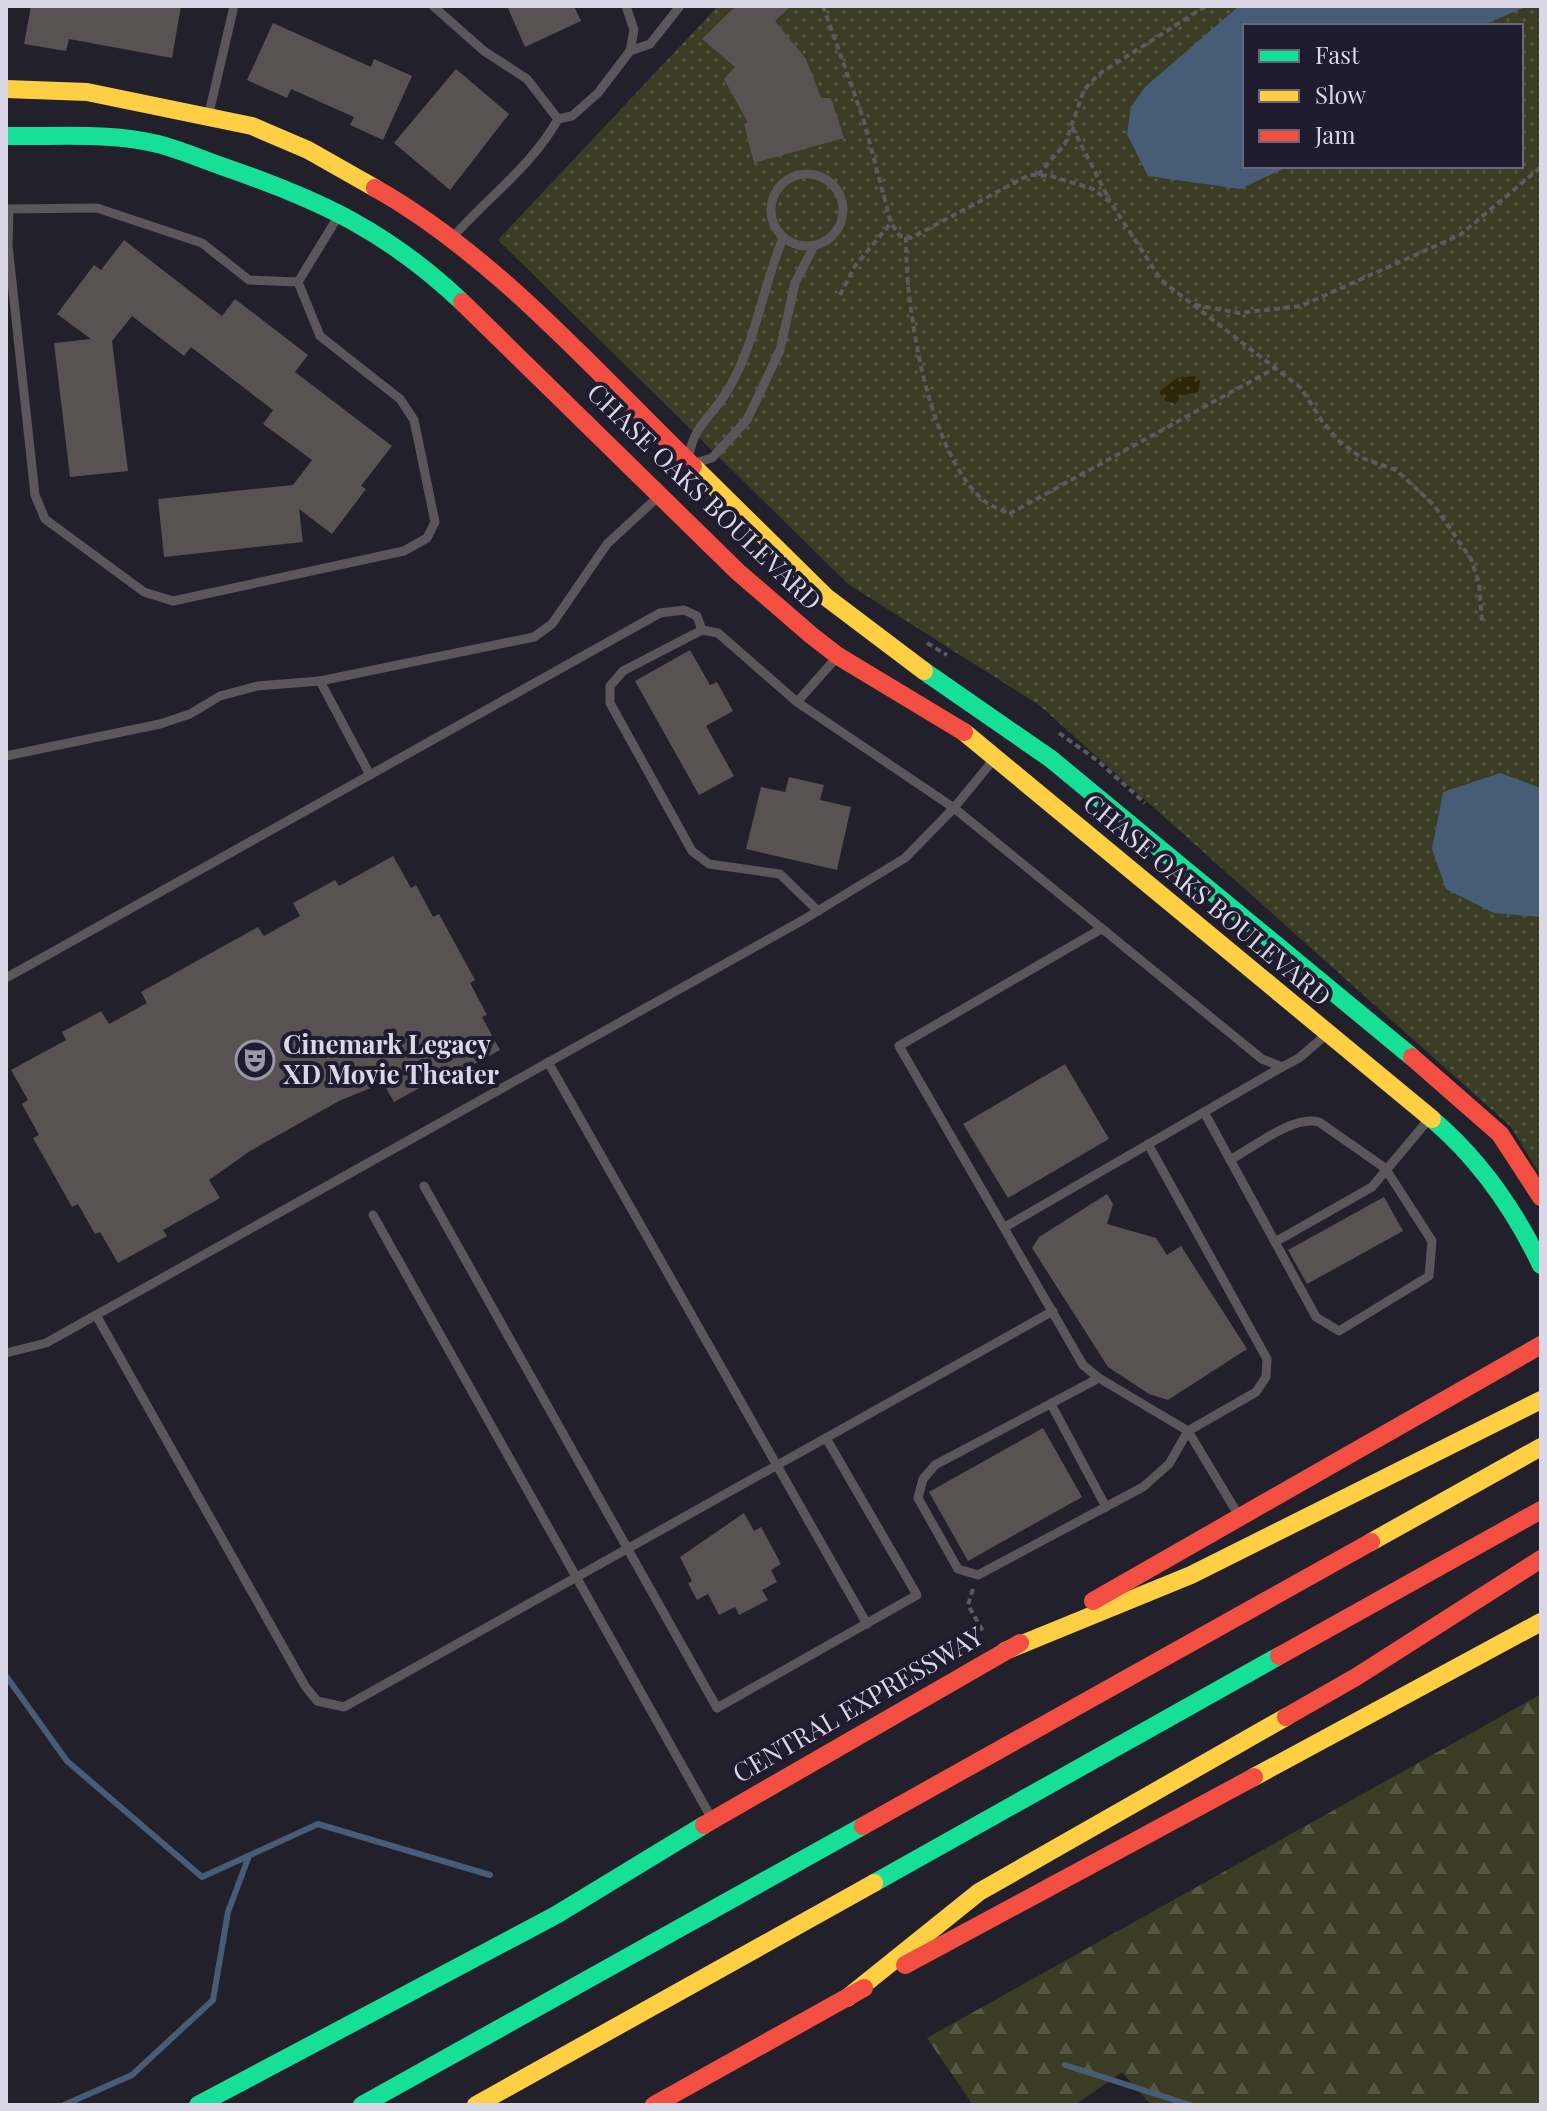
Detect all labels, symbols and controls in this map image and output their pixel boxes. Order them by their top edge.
legend [1243,24,1523,168]
text: Fast [1315,38,1360,70]
text: Slow [1315,78,1367,110]
text: Jam [1314,118,1356,150]
street label: CHASE OAKS BOULEVARD [580,375,830,617]
street label: CHASE OAKS BOULEVARD [1077,785,1339,1013]
place label: Cinemark Legacy XD Movie Theater [283,1026,499,1091]
theatre icon: Cinemark Legacy XD Movie Theater [234,1039,276,1081]
street label: CENTRAL EXPRESSWAY [726,1617,989,1790]

